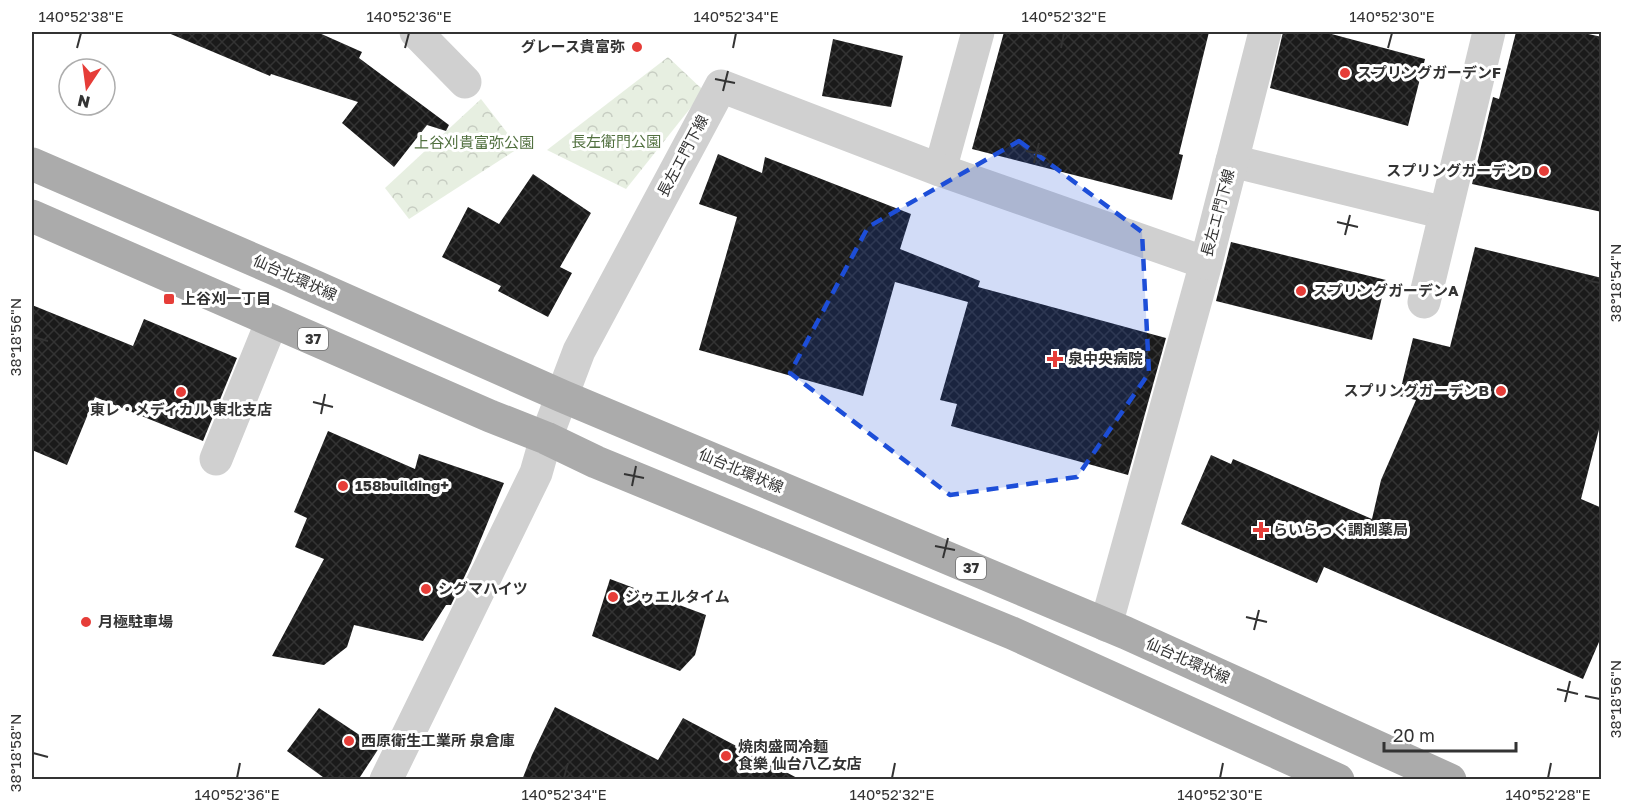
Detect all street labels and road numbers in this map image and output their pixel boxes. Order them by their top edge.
street label: 長左エ門下線 [653,112,711,199]
street label: 長左エ門下線 [1197,167,1237,259]
street label: 仙台北環状線 [251,251,340,304]
road number: 37 [298,328,328,350]
street label: 仙台北環状線 [696,444,786,496]
road number: 37 [956,557,986,579]
street label: 仙台北環状線 [1144,634,1233,687]

